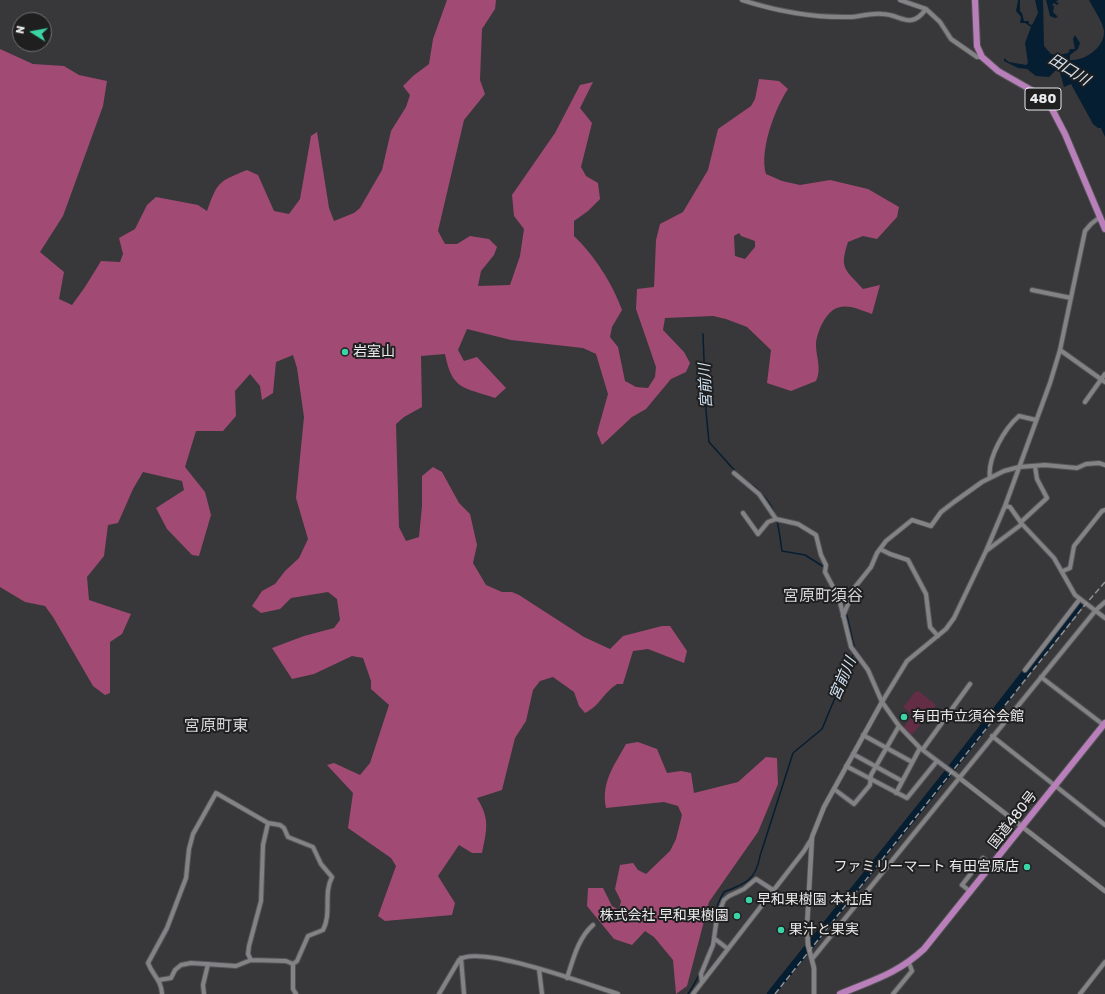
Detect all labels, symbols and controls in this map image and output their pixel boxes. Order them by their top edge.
north arrow [12,12,52,52]
text: N [14,25,28,35]
water label: 田口川 [1045,50,1093,90]
road number: 480 [1025,88,1061,110]
place label: 岩室山 [353,344,395,360]
marker: 岩室山 [340,347,350,357]
water label: 宮前川 [696,363,716,409]
district label: 宮原町須谷 [783,586,863,606]
water label: 宮前川 [826,655,860,703]
place label: 有田市立須谷会館 [912,709,1024,725]
marker: 有田市立須谷会館 [899,712,909,722]
district label: 宮原町東 [184,716,248,736]
street label: 国道480号 [985,788,1041,852]
place label: ファミリーマート 有田宮原店 [834,859,1019,875]
marker: ファミリーマート 有田宮原店 [1022,862,1032,872]
place label: 早和果樹園 本社店 [757,892,872,908]
marker: 早和果樹園 本社店 [744,895,754,905]
place label: 株式会社 早和果樹園 [600,908,729,924]
marker: 株式会社 早和果樹園 [732,911,742,921]
place label: 果汁と果実 [789,922,859,938]
marker: 果汁と果実 [776,925,786,935]

